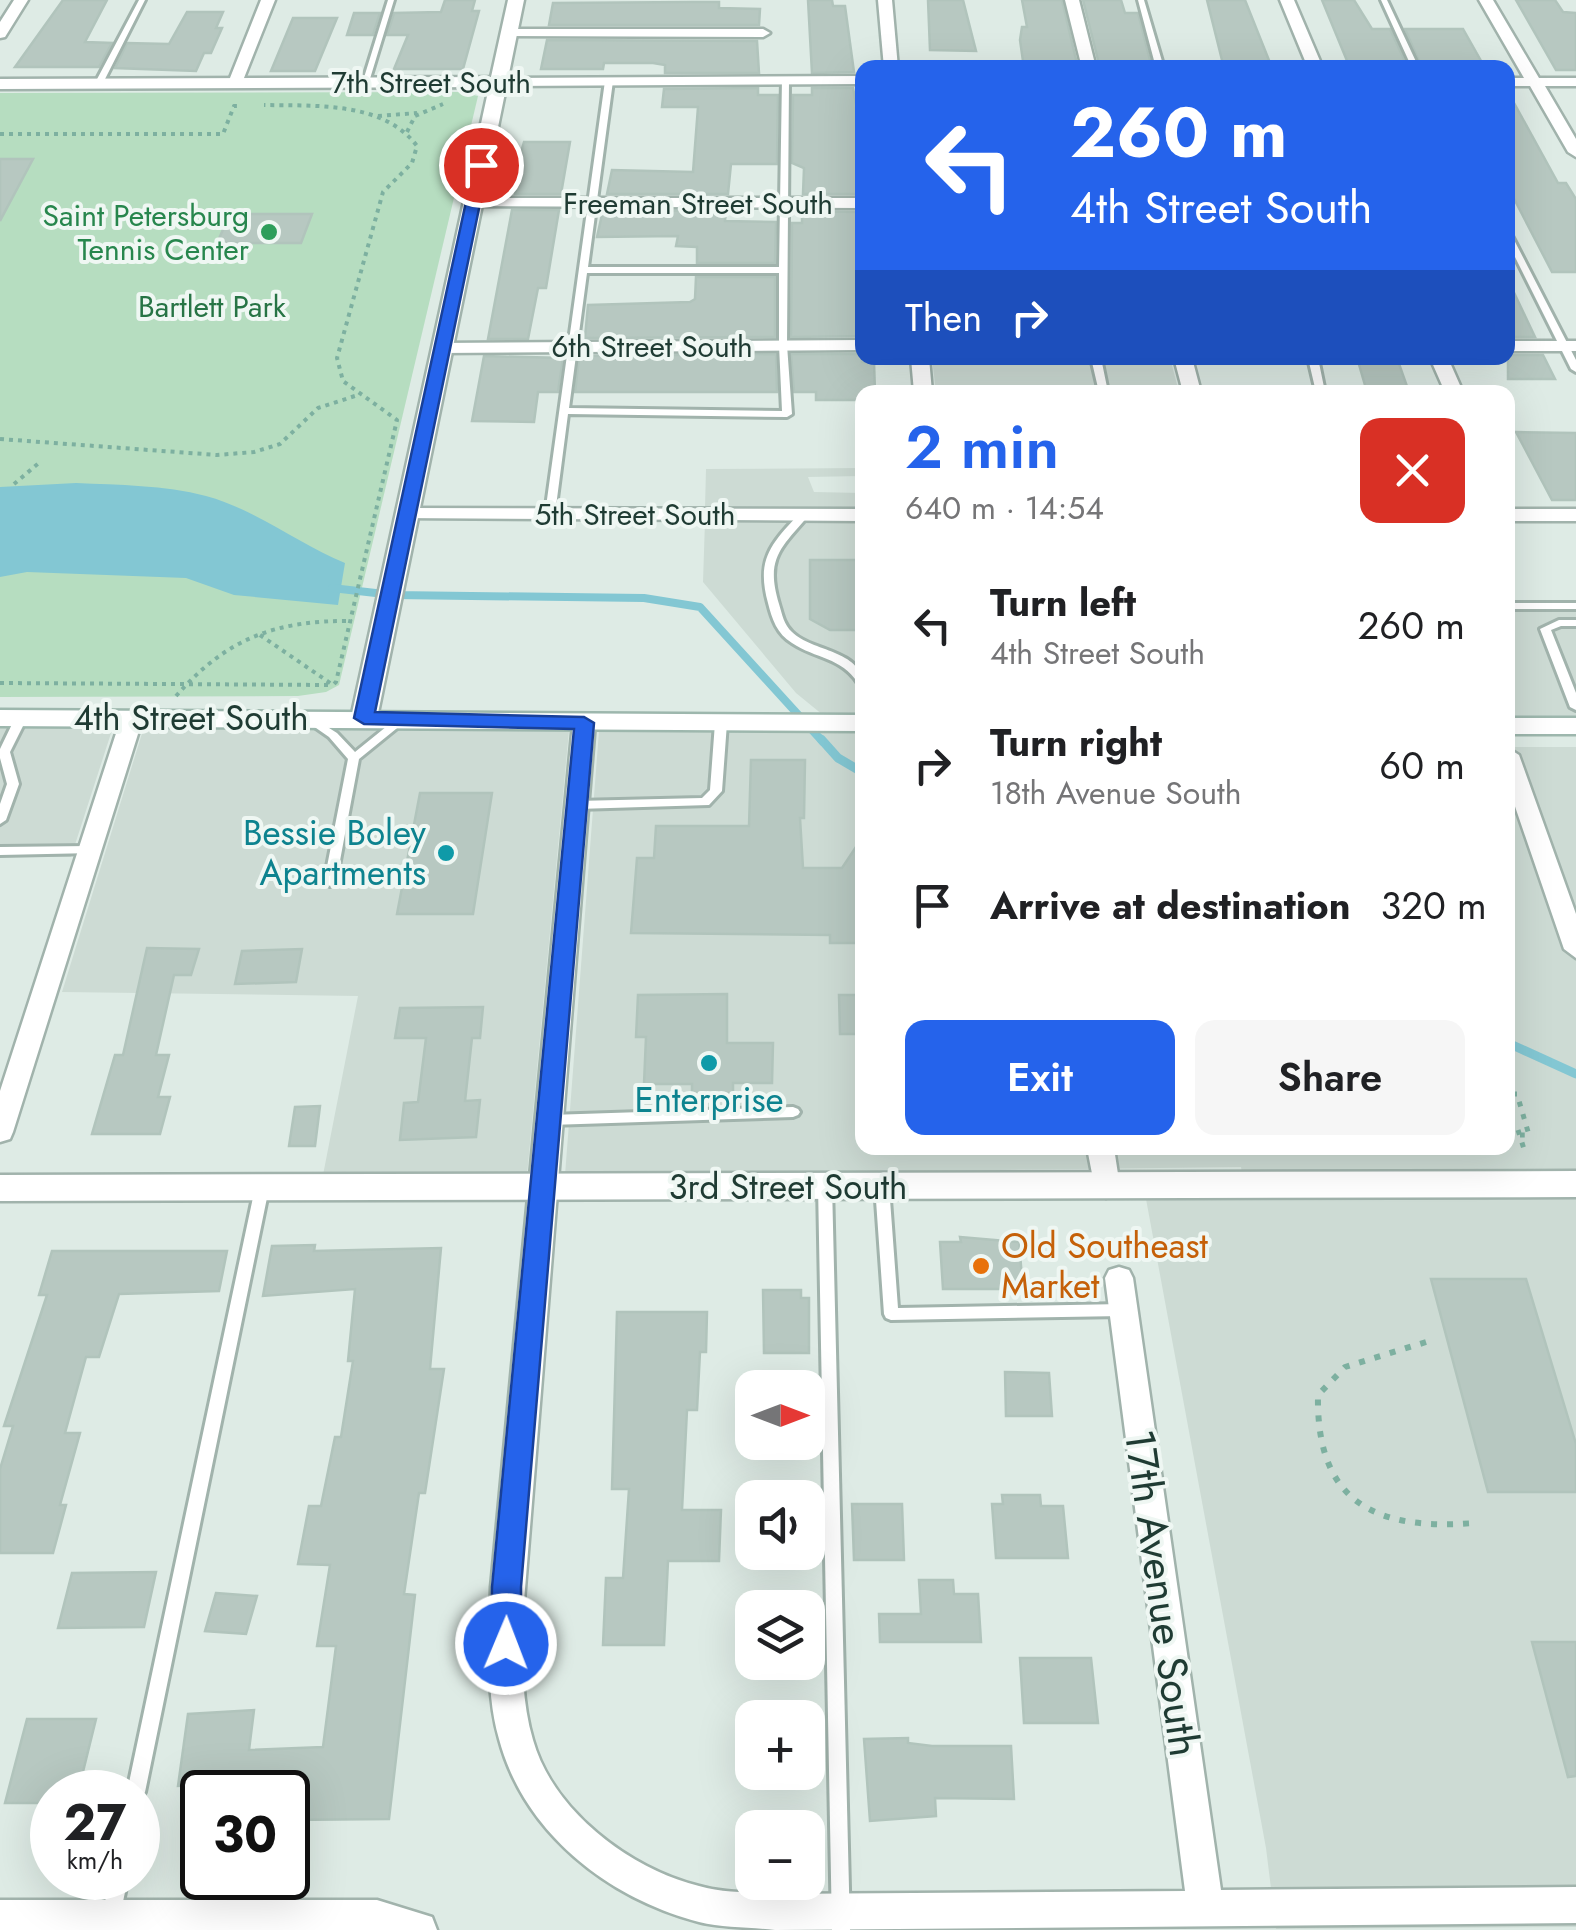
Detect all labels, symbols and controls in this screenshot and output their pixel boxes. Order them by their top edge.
street label: 7th Street South [331,61,531,104]
text: 260 m [1070,82,1288,183]
icon: left [905,100,1035,230]
pin [439,123,524,208]
icon: arrive [454,138,509,193]
text: 4th Street South [1070,175,1372,240]
street label: Freeman Street South [563,182,833,225]
place label: Saint Petersburg Tennis Center [43,194,250,271]
marker: Saint Petersburg Tennis Center [258,221,280,243]
park label: Bartlett Park [138,285,287,328]
text: Then [905,290,982,345]
icon: right [1002,290,1057,345]
street label: 6th Street South [551,325,753,368]
text: 2 min [905,404,1059,491]
button: close [1360,418,1465,523]
text: 640 m · 14:54 [905,485,1104,531]
street label: 5th Street South [535,493,735,536]
text: Turn left [990,575,1136,630]
icon: left [905,598,960,653]
text: 260 m [1358,598,1465,653]
text: 4th Street South [990,630,1205,676]
street label: 4th Street South [73,693,309,743]
text: Turn right [990,715,1162,770]
icon: right [905,738,960,793]
text: 60 m [1379,738,1465,793]
text: 18th Avenue South [990,770,1242,816]
place label: Bessie Boley Apartments [243,808,427,898]
marker: Bessie Boley Apartments [435,842,457,864]
icon: arrive [905,878,960,933]
text: Arrive at destination [990,878,1351,933]
text: 320 m [1381,878,1487,933]
button: Exit [905,1020,1175,1135]
button: Share [1195,1020,1465,1135]
marker: Enterprise [698,1052,720,1074]
place label: Enterprise [634,1075,784,1125]
street label: 3rd Street South [668,1162,908,1212]
place label: Old Southeast Market [1001,1221,1209,1311]
marker: Old Southeast Market [970,1255,992,1277]
north arrow [735,1370,825,1460]
map controls [735,1370,825,1900]
street label: 17th Avenue South [1109,1426,1215,1760]
button: sound [735,1480,825,1570]
button: layers [735,1590,825,1680]
position arrow [454,1592,558,1696]
button: + [735,1700,825,1790]
speed limit sign: 30 [180,1770,310,1900]
text: 27 [64,1786,126,1859]
button: − [735,1810,825,1900]
text: km/h [67,1842,123,1878]

